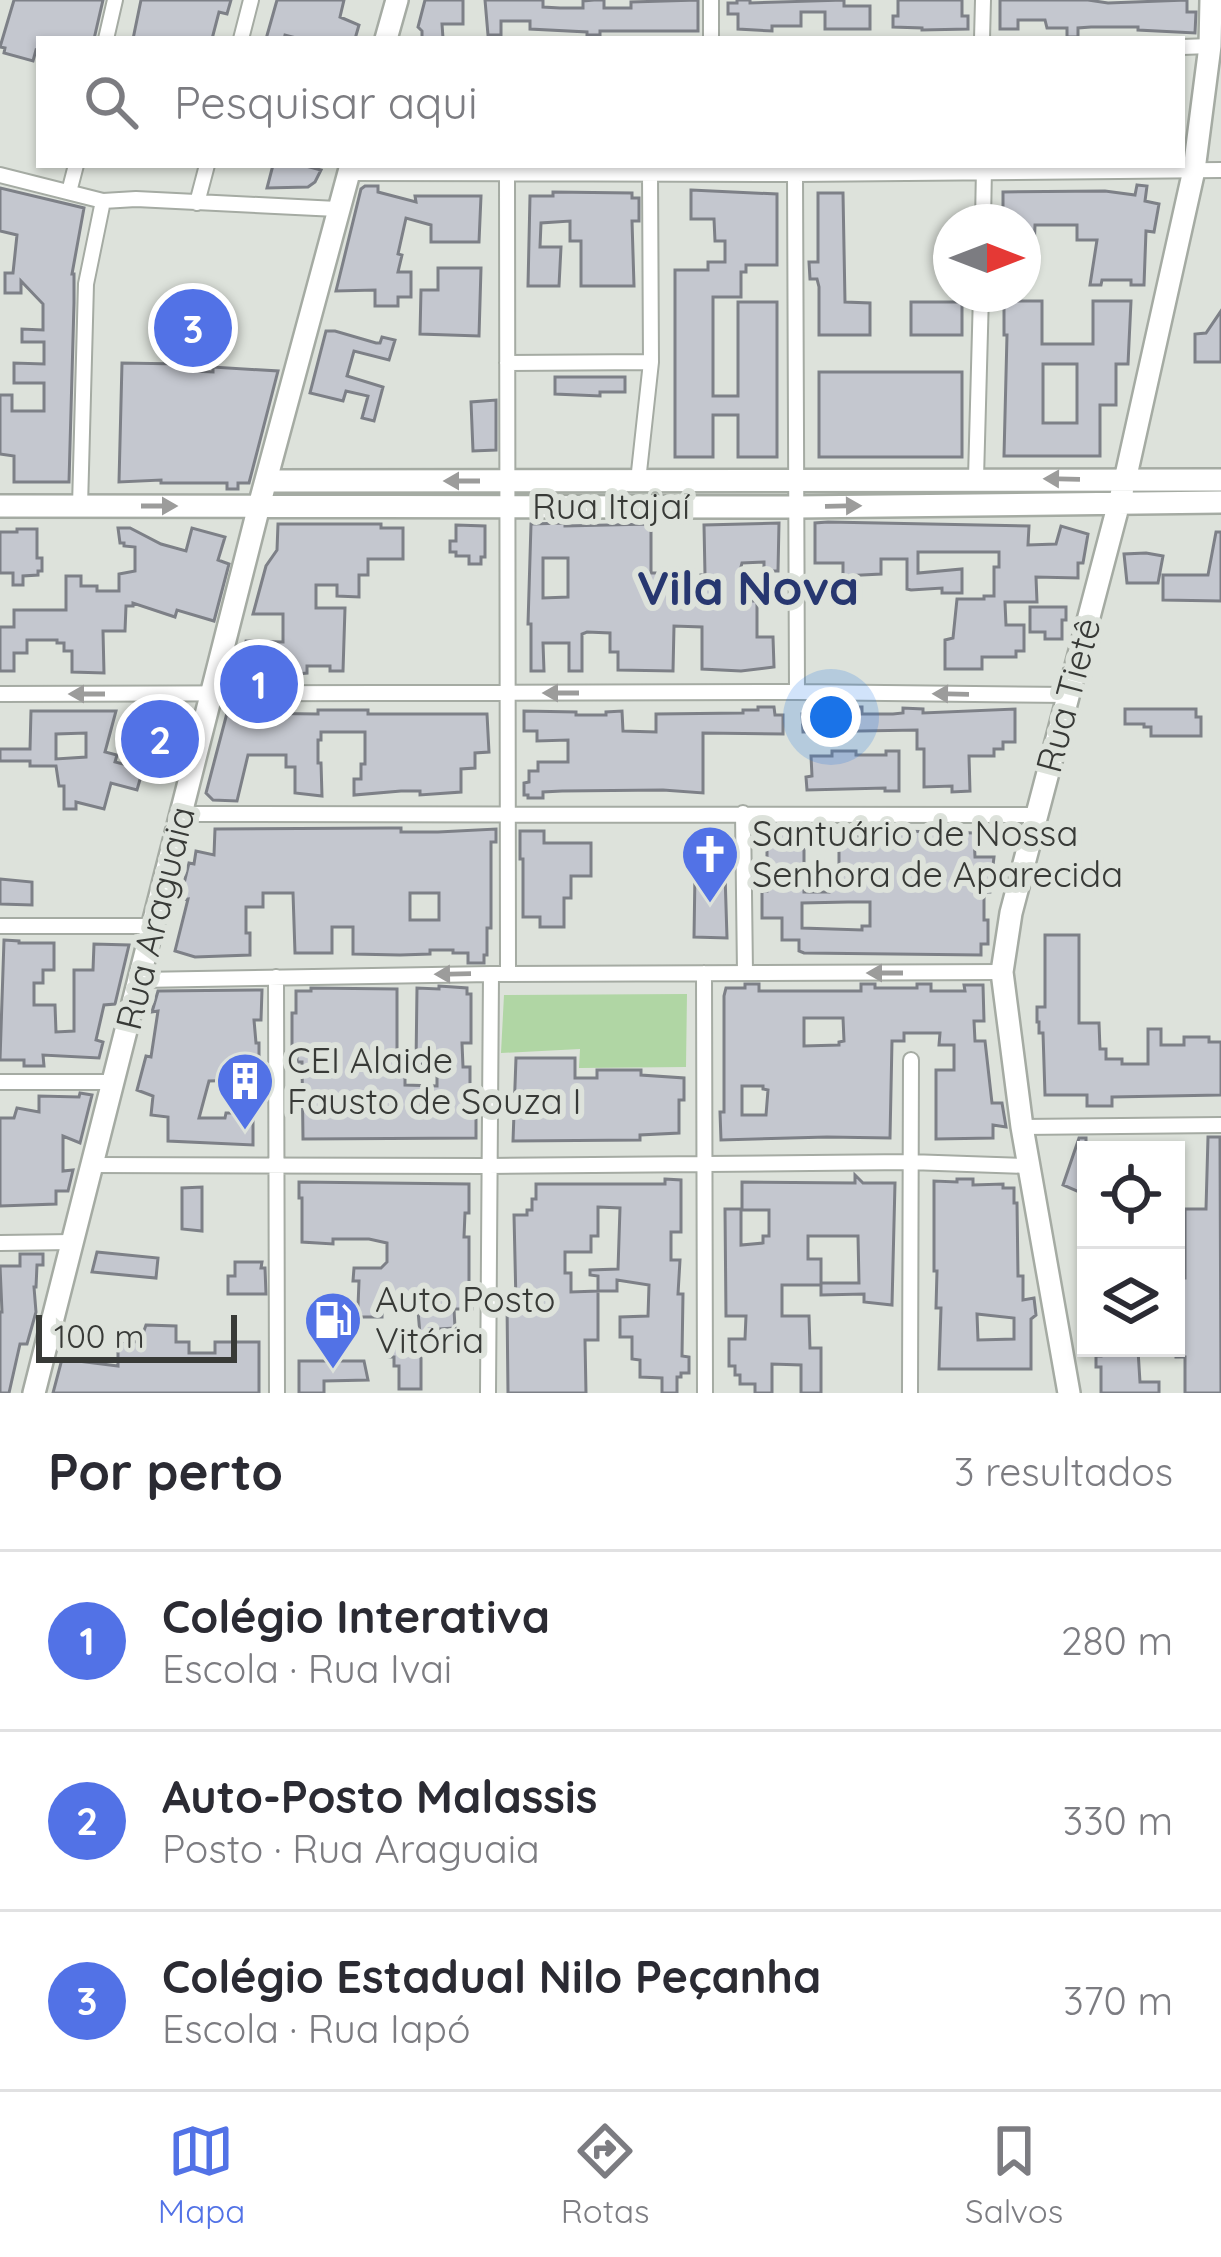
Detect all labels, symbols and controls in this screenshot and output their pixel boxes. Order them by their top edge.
search box [36,36,1185,168]
icon: search [78,69,144,135]
text: Pesquisar aqui [174,74,478,130]
north arrow [933,204,1041,312]
pin: 3 [154,283,232,373]
one-way arrow [1042,469,1080,489]
one-way arrow [442,471,480,491]
street label: Rua Itajaí [532,483,690,528]
one-way arrow [141,496,179,516]
one-way arrow [825,496,863,516]
district label: Vila Nova [637,557,859,617]
street label: Rua Tietê [1025,613,1110,777]
pin: 1 [220,639,298,729]
one-way arrow [541,683,579,703]
one-way arrow [67,684,105,704]
one-way arrow [931,684,969,704]
your location [801,687,861,747]
pin: 2 [121,694,199,784]
street label: Rua Araguaia [105,802,204,1034]
place label: Santuário de Nossa Senhora de Aparecida [752,810,1123,896]
church icon: Santuário de Nossa Senhora de Aparecida [679,823,741,905]
one-way arrow [865,963,903,983]
one-way arrow [433,965,471,984]
place label: CEI Alaide Fausto de Souza I [287,1037,581,1123]
building icon: CEI Alaide Fausto de Souza I [214,1050,276,1132]
map controls [1077,1141,1185,1357]
button: locate [1077,1141,1185,1249]
button: layers [1077,1249,1185,1357]
place label: Auto Posto Vitória [375,1276,556,1362]
fuel station icon: Auto Posto Vitória [302,1289,364,1371]
scale bar [36,1309,237,1362]
text: 100 m [54,1315,145,1356]
text: Por perto [48,1439,283,1503]
text: 3 resultados [954,1447,1173,1496]
text: Colégio Interativa [162,1588,550,1644]
text: 1 [79,1616,95,1665]
text: 280 m [1061,1616,1173,1665]
text: Escola · Rua Ivai [162,1644,452,1693]
text: Auto-Posto Malassis [162,1768,597,1824]
text: 2 [76,1796,98,1845]
text: 330 m [1063,1796,1173,1845]
text: Posto · Rua Araguaia [162,1824,540,1873]
text: Colégio Estadual Nilo Peçanha [162,1948,821,2004]
text: 3 [77,1976,97,2025]
text: 370 m [1063,1976,1173,2025]
text: Escola · Rua Iapó [162,2004,471,2053]
tab: Mapa [158,2118,245,2231]
tab: Rotas [561,2118,649,2231]
tab: Salvos [965,2118,1063,2231]

